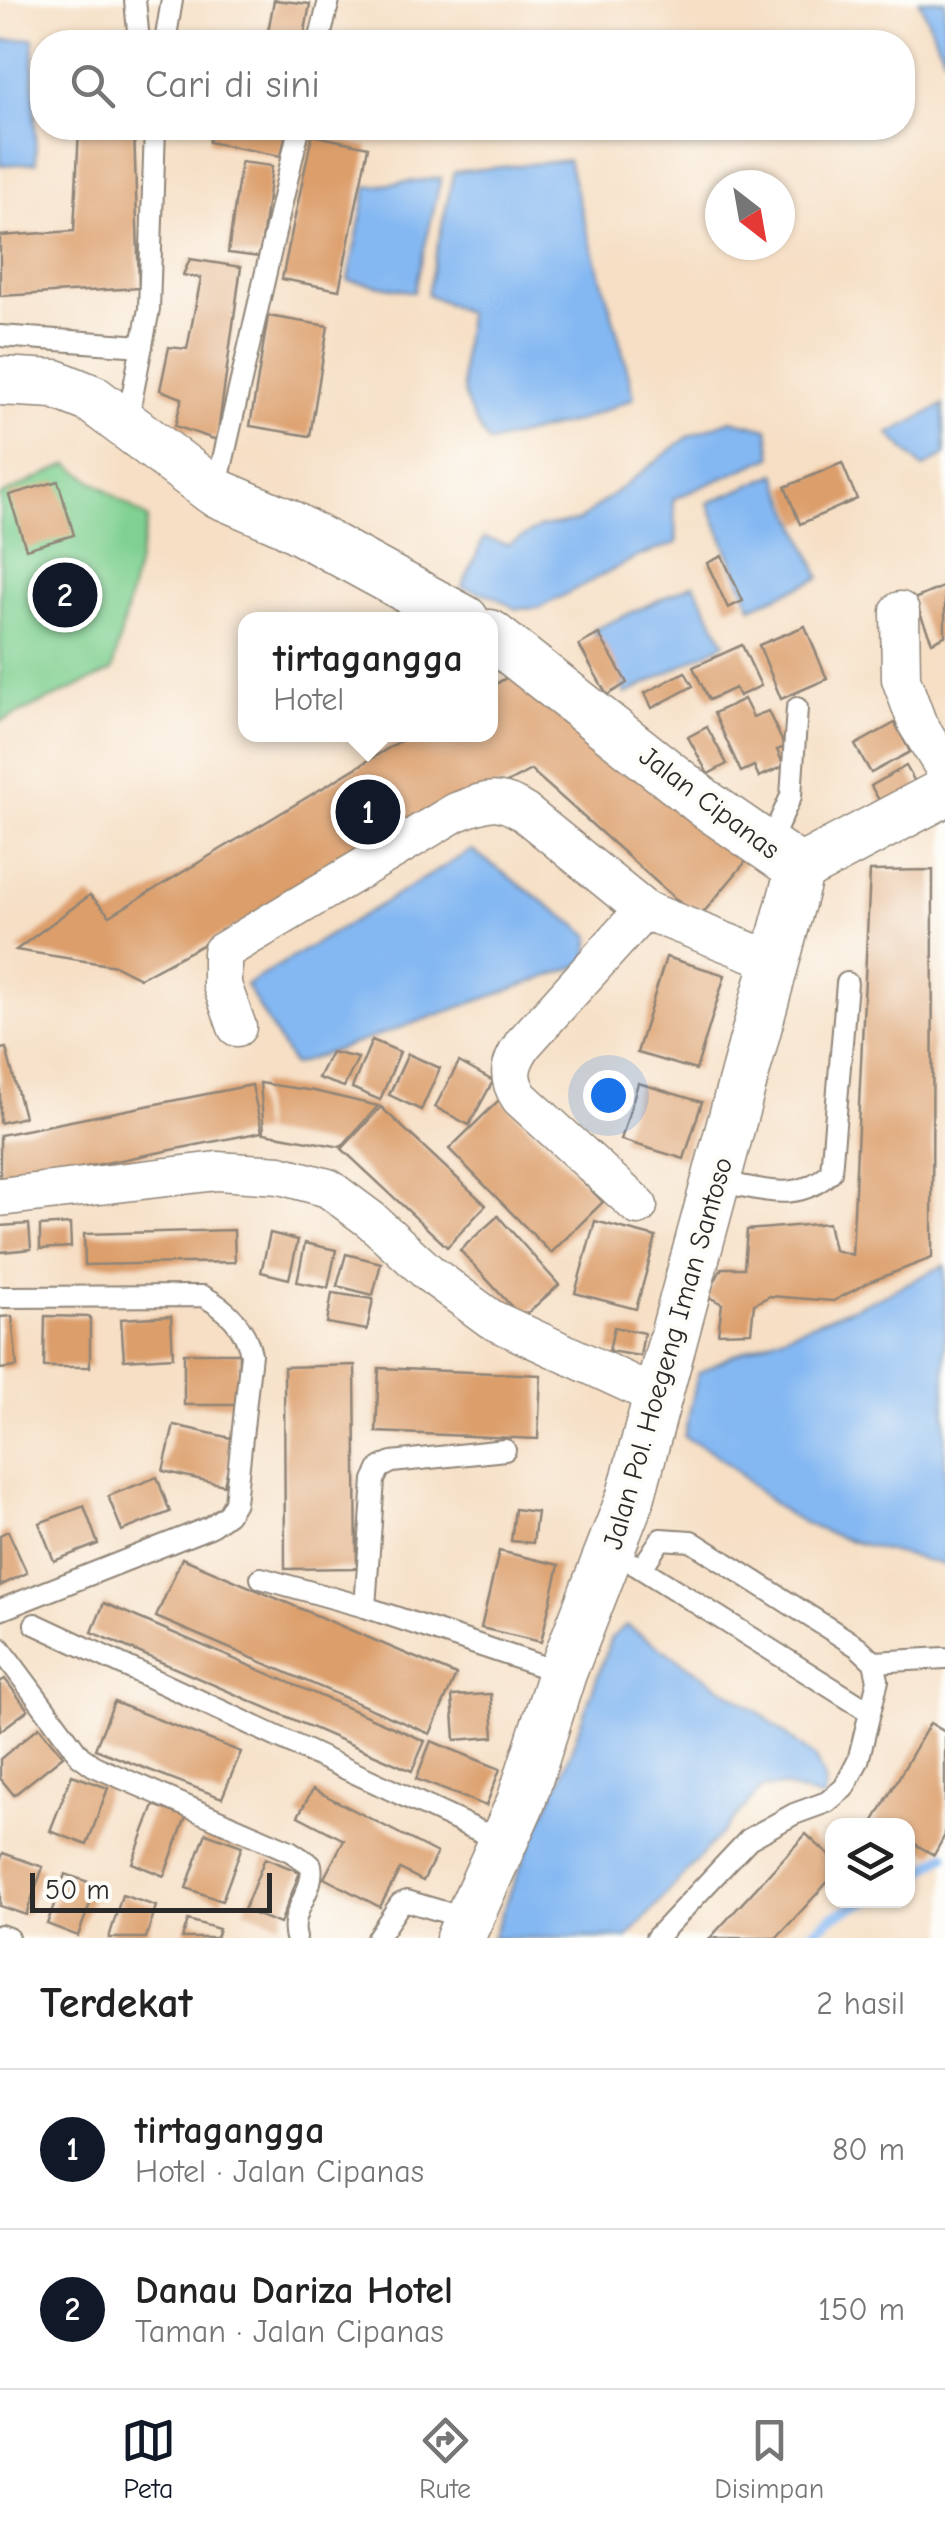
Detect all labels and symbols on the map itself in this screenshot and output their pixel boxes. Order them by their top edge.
north arrow [705,170,795,260]
pin: 2 [32,558,98,632]
street label: Jalan Cipanas [633,740,786,866]
pin: 1 [336,774,400,850]
your location [583,1070,634,1121]
street label: Jalan Pol. Hoegeng Iman Santoso [597,1154,739,1553]
scale bar [30,1868,272,1912]

